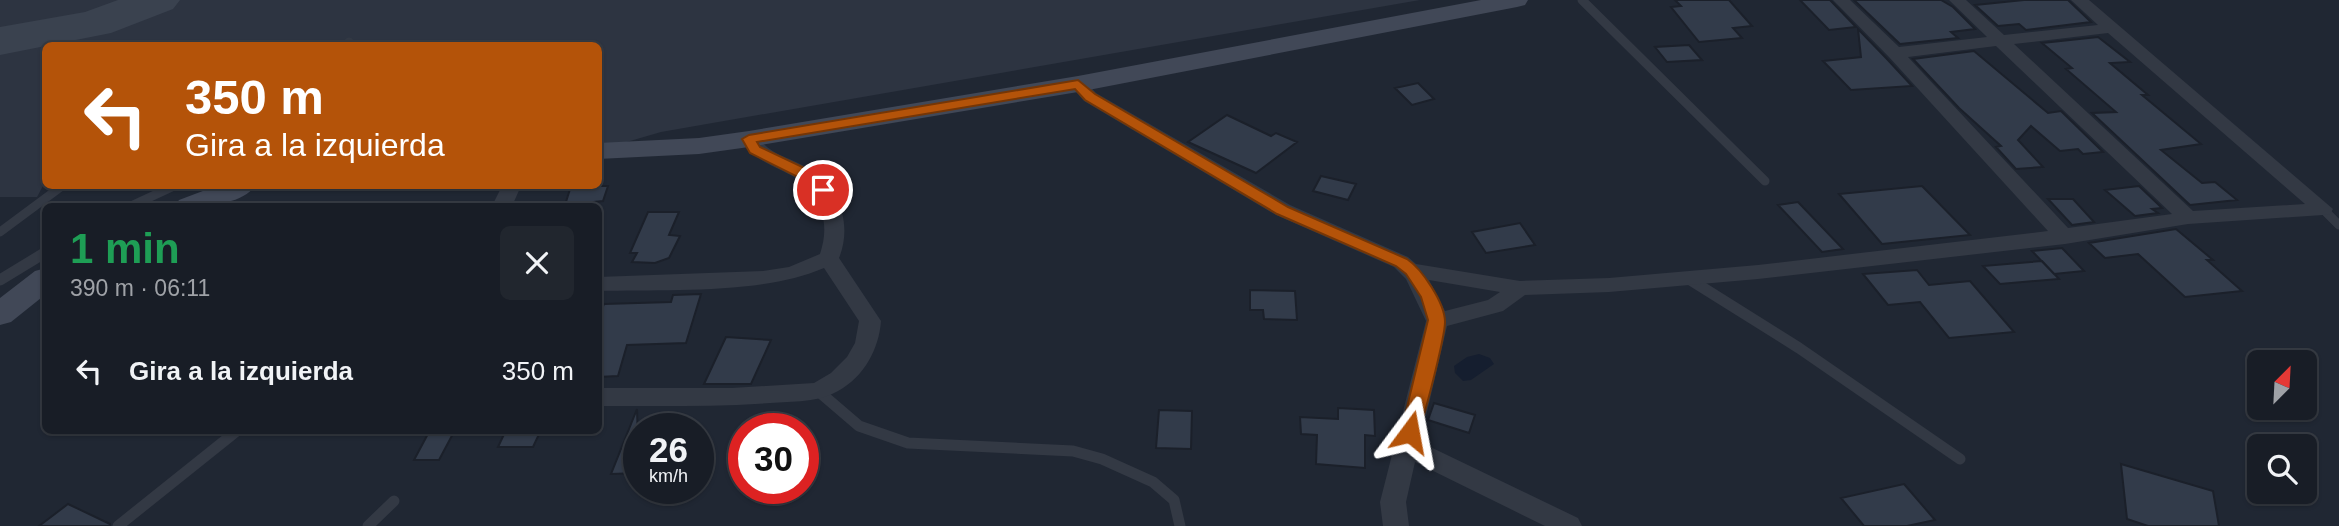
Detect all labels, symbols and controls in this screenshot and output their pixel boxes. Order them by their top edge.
icon: left [70,70,161,161]
text: 350 m [185,70,324,124]
text: Gira a la izquierda [185,127,445,163]
pin [793,160,853,220]
icon: arrive [804,171,842,209]
text: 1 min [70,225,180,272]
button: close [500,226,574,300]
text: 390 m · 06:11 [70,275,210,301]
north arrow [2247,350,2317,420]
map controls [2247,350,2317,504]
icon: left [70,352,108,390]
text: Gira a la izquierda [129,356,353,386]
text: 350 m [502,356,574,386]
position arrow [1373,395,1447,469]
speed limit sign: 30 [728,413,819,504]
text: 26 [649,430,688,469]
button: search [2247,434,2317,504]
text: km/h [649,466,688,486]

